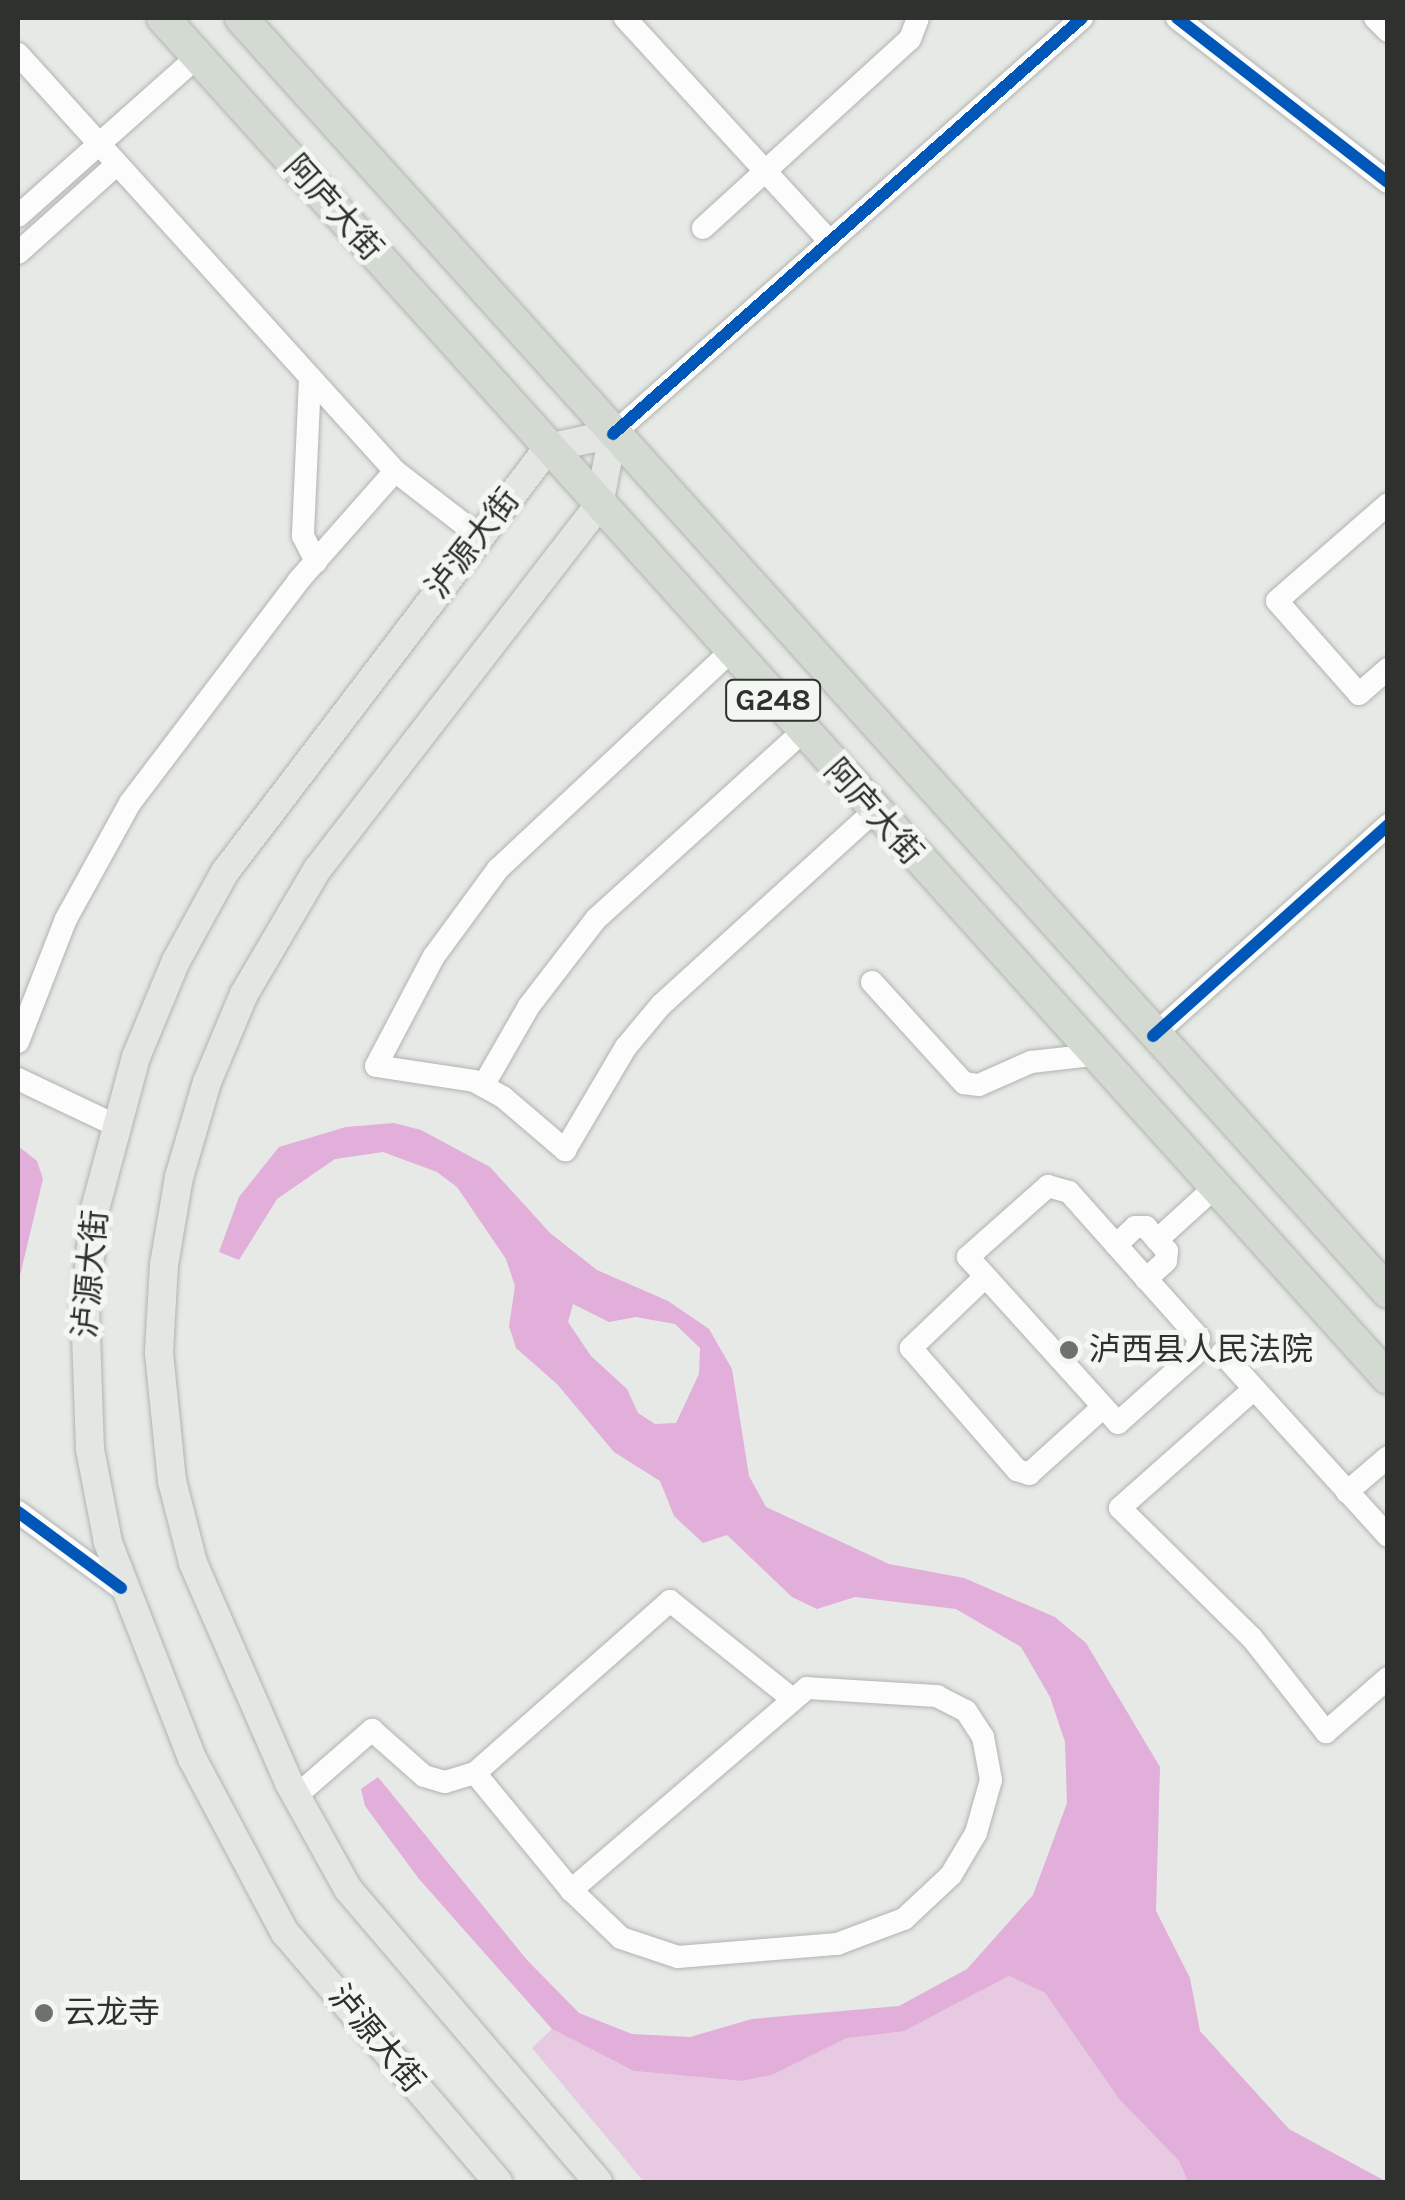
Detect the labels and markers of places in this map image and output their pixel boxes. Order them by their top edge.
place label: 泸西县人民法院 [1089,1331,1313,1369]
marker: 泸西县人民法院 [1058,1339,1080,1361]
place label: 云龙寺 [64,1994,160,2032]
marker: 云龙寺 [33,2002,55,2024]

